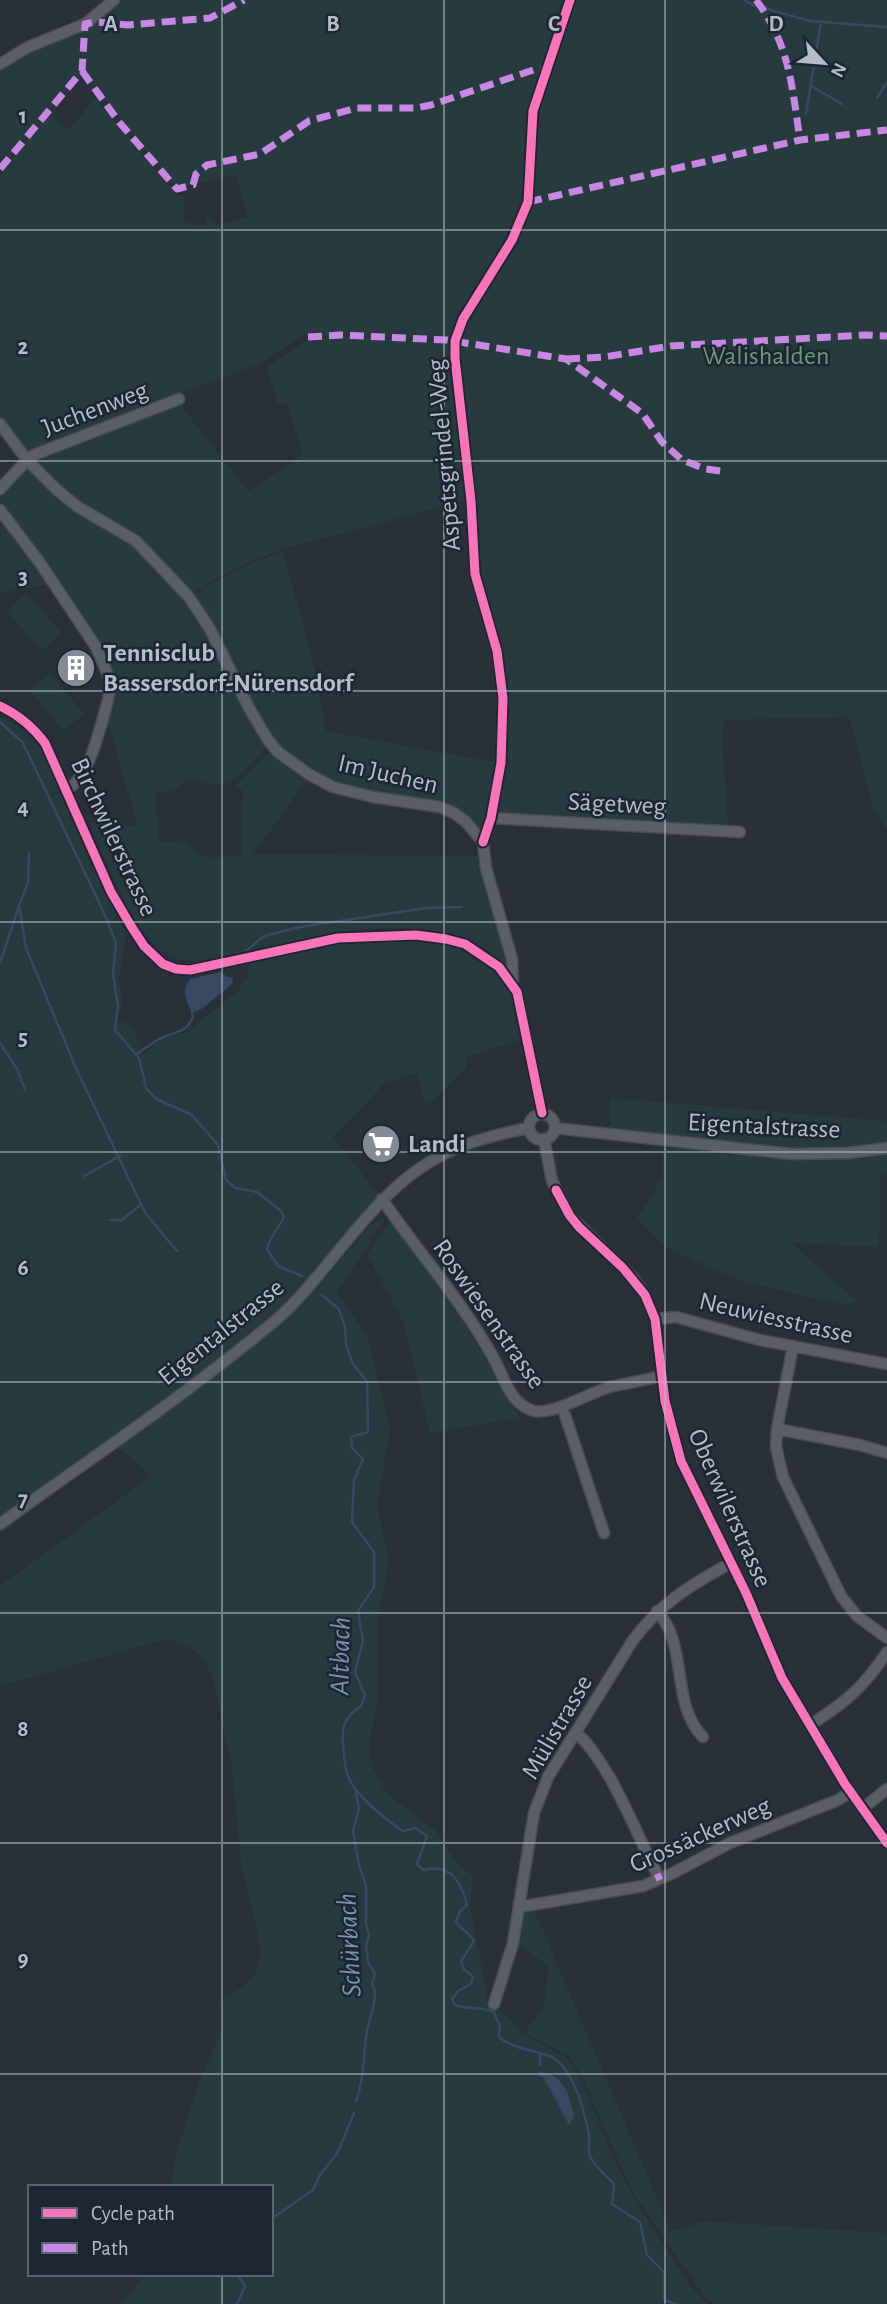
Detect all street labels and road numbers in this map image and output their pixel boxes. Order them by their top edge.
street label: Aspetsgrindel-Weg [423,358,465,552]
street label: Juchenweg [39,377,152,441]
street label: Im Juchen [335,750,441,798]
street label: Birchwilerstrasse [66,754,162,920]
street label: Sägetweg [567,788,667,820]
street label: Eigentalstrasse [687,1109,841,1143]
street label: Roswiesenstrasse [428,1234,550,1394]
street label: Eigentalstrasse [153,1274,289,1390]
street label: Neuwiesstrasse [697,1288,855,1348]
street label: Oberwilerstrasse [683,1425,777,1591]
street label: Mülistrasse [517,1671,597,1783]
street label: Grossäckerweg [626,1792,775,1878]

